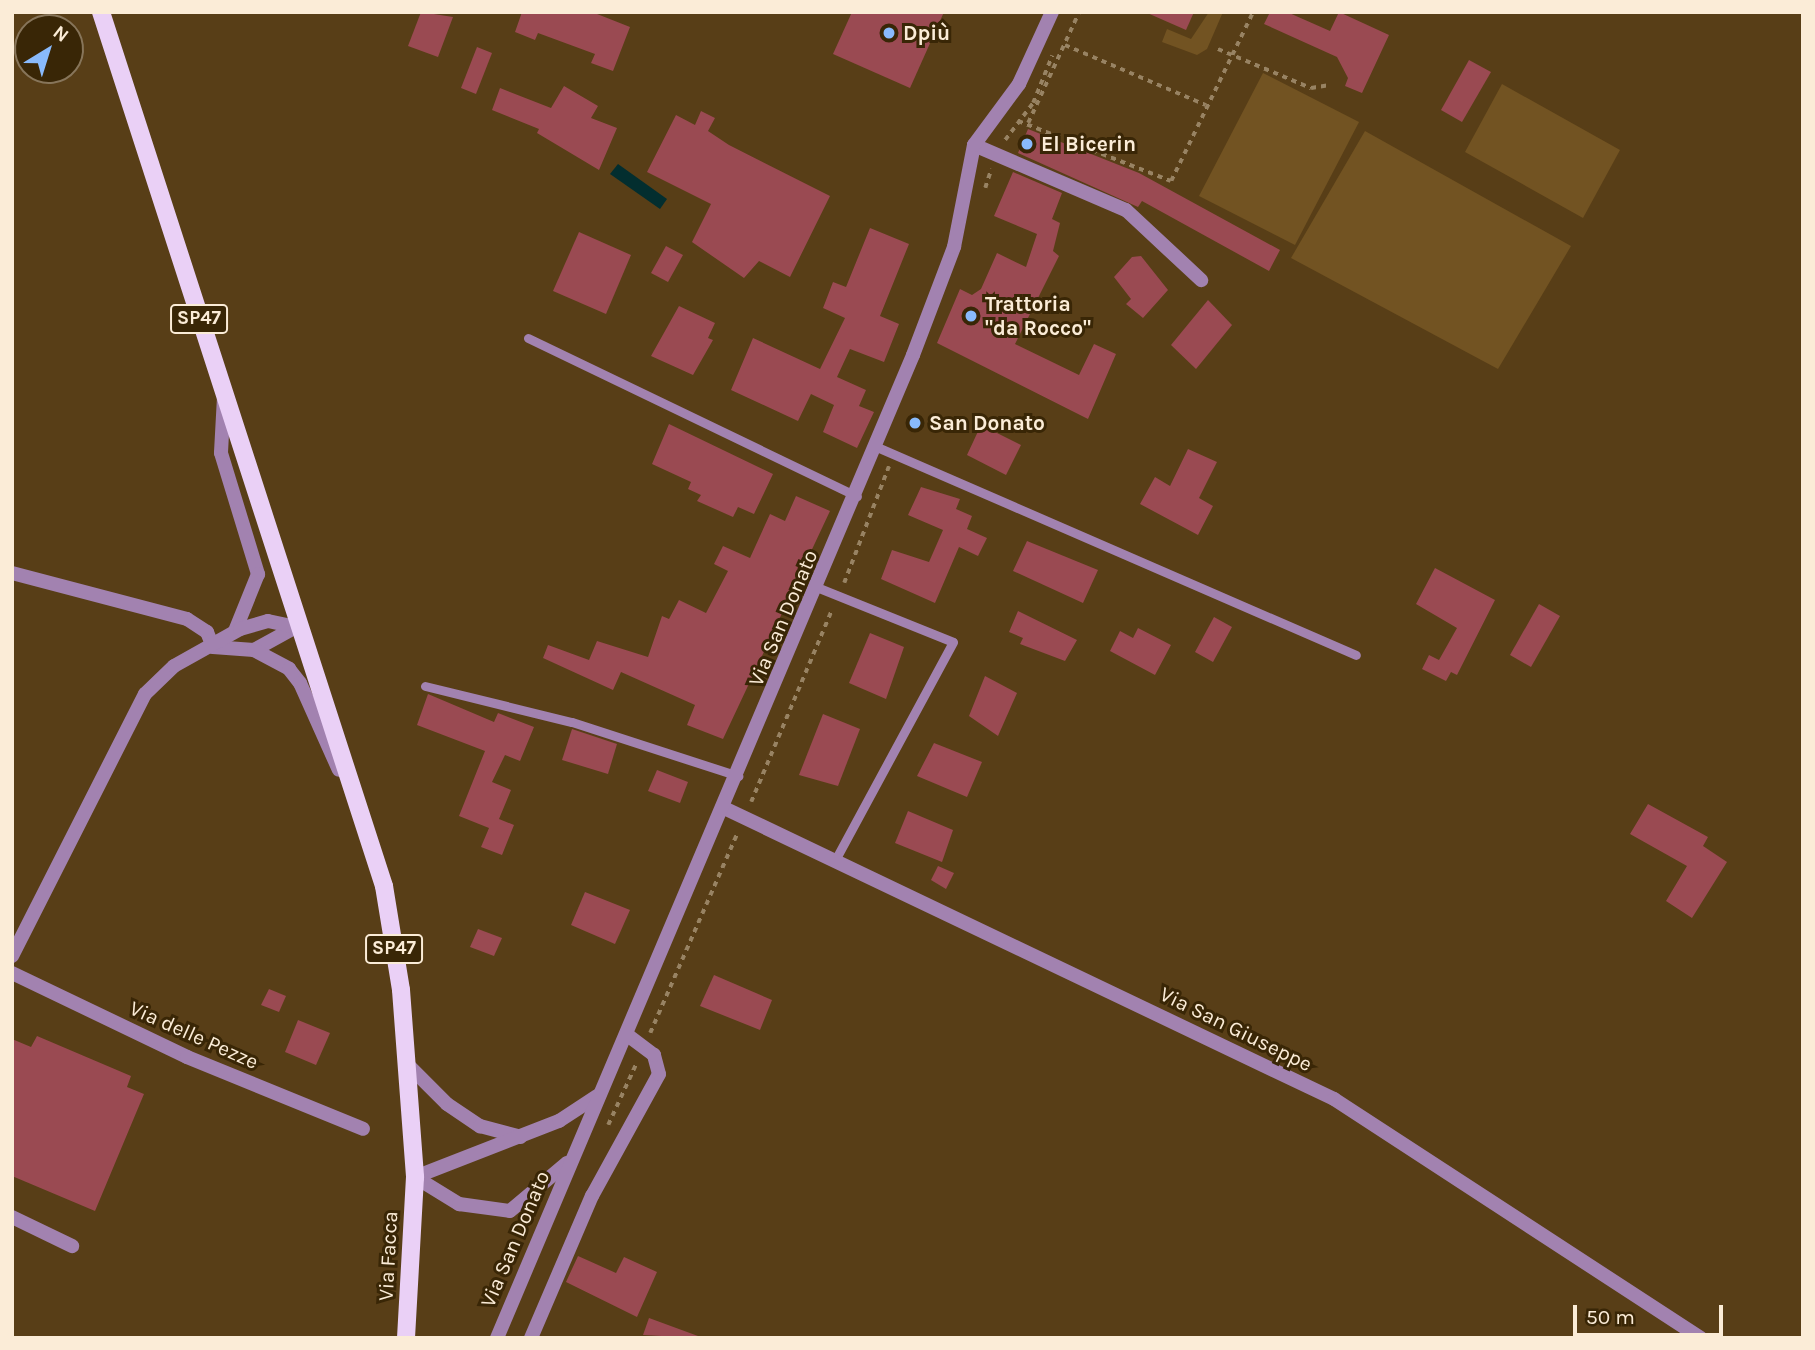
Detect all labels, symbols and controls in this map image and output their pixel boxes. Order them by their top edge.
north arrow [14,14,84,84]
place label: Dpiù [903,20,950,46]
text: N [49,21,73,47]
marker: Dpiù [881,25,897,41]
place label: El Bicerin [1041,131,1136,157]
marker: El Bicerin [1019,136,1035,152]
place label: Trattoria "da Rocco" [985,291,1091,341]
road number: SP47 [169,304,229,334]
marker: Trattoria "da Rocco" [963,308,979,324]
place label: San Donato [929,410,1045,436]
marker: San Donato [907,415,923,431]
street label: Via San Donato [743,546,823,690]
road number: SP47 [364,934,424,965]
street label: Via San Giuseppe [1156,981,1316,1077]
street label: Via delle Pezze [126,995,262,1075]
street label: Via San Donato [475,1167,555,1311]
street label: Via Facca [373,1210,403,1302]
scale bar [1577,1290,1728,1334]
text: 50 m [1586,1305,1635,1329]

